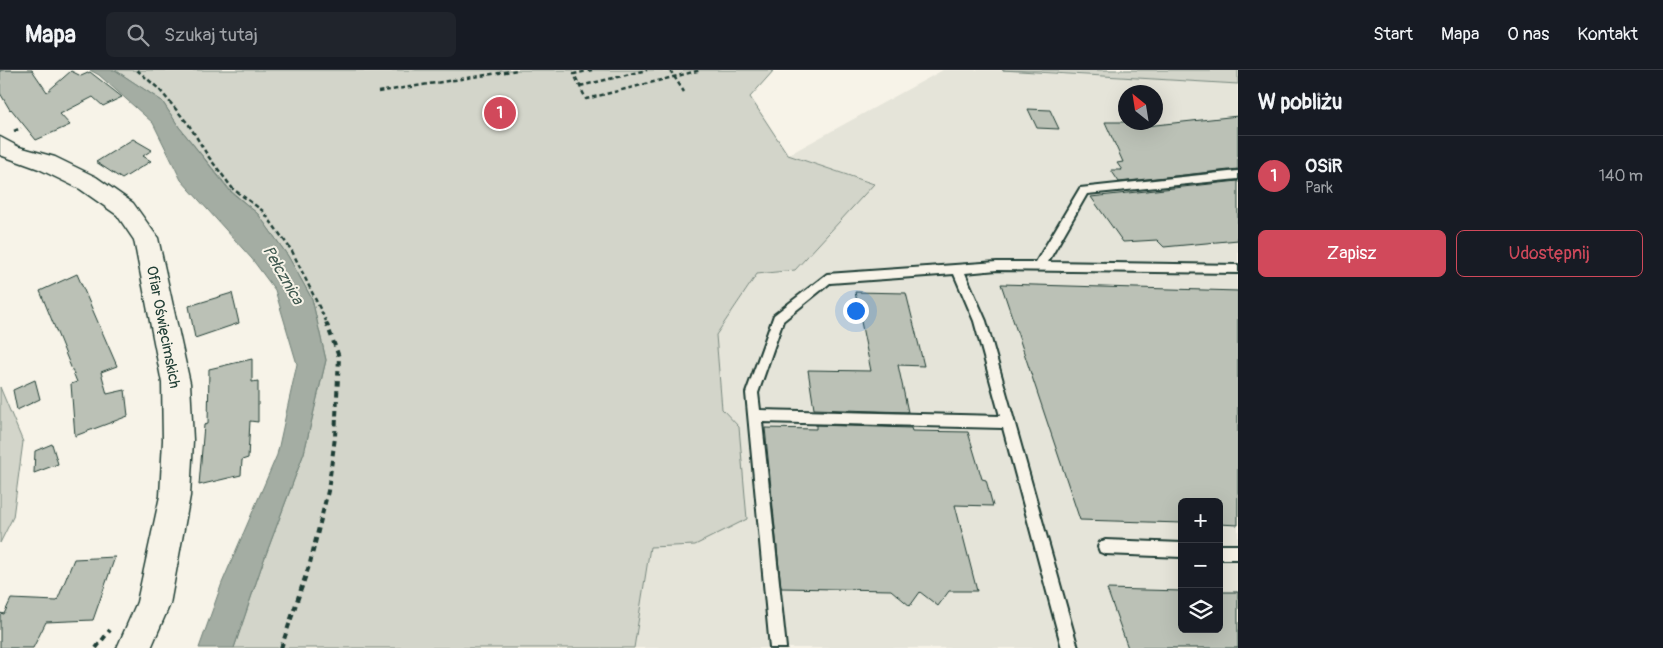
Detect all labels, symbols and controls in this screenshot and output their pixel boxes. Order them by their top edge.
search box [106,12,456,57]
text: Mapa [25,20,76,49]
icon: search [124,21,152,49]
text: Szukaj tutaj [164,23,258,47]
text: Start [1373,23,1413,46]
text: Mapa [1441,23,1479,46]
text: O nas [1507,23,1549,46]
text: Kontakt [1577,23,1638,46]
north arrow [1118,85,1163,130]
text: W pobliżu [1258,89,1342,116]
pin: 1 [484,94,516,132]
text: OSiR [1305,154,1343,178]
text: 1 [1271,166,1277,186]
text: 140 m [1599,166,1643,186]
text: Park [1305,178,1333,198]
button: Zapisz [1258,230,1446,277]
button: Udostępnij [1456,230,1643,277]
water label: Pełcznica [258,242,309,309]
street label: Ofiar Oświęcimskich [142,264,184,390]
your location [843,298,869,324]
map controls [1178,498,1223,633]
button: + [1178,498,1223,543]
button: − [1178,543,1223,588]
button: layers [1178,588,1223,633]

